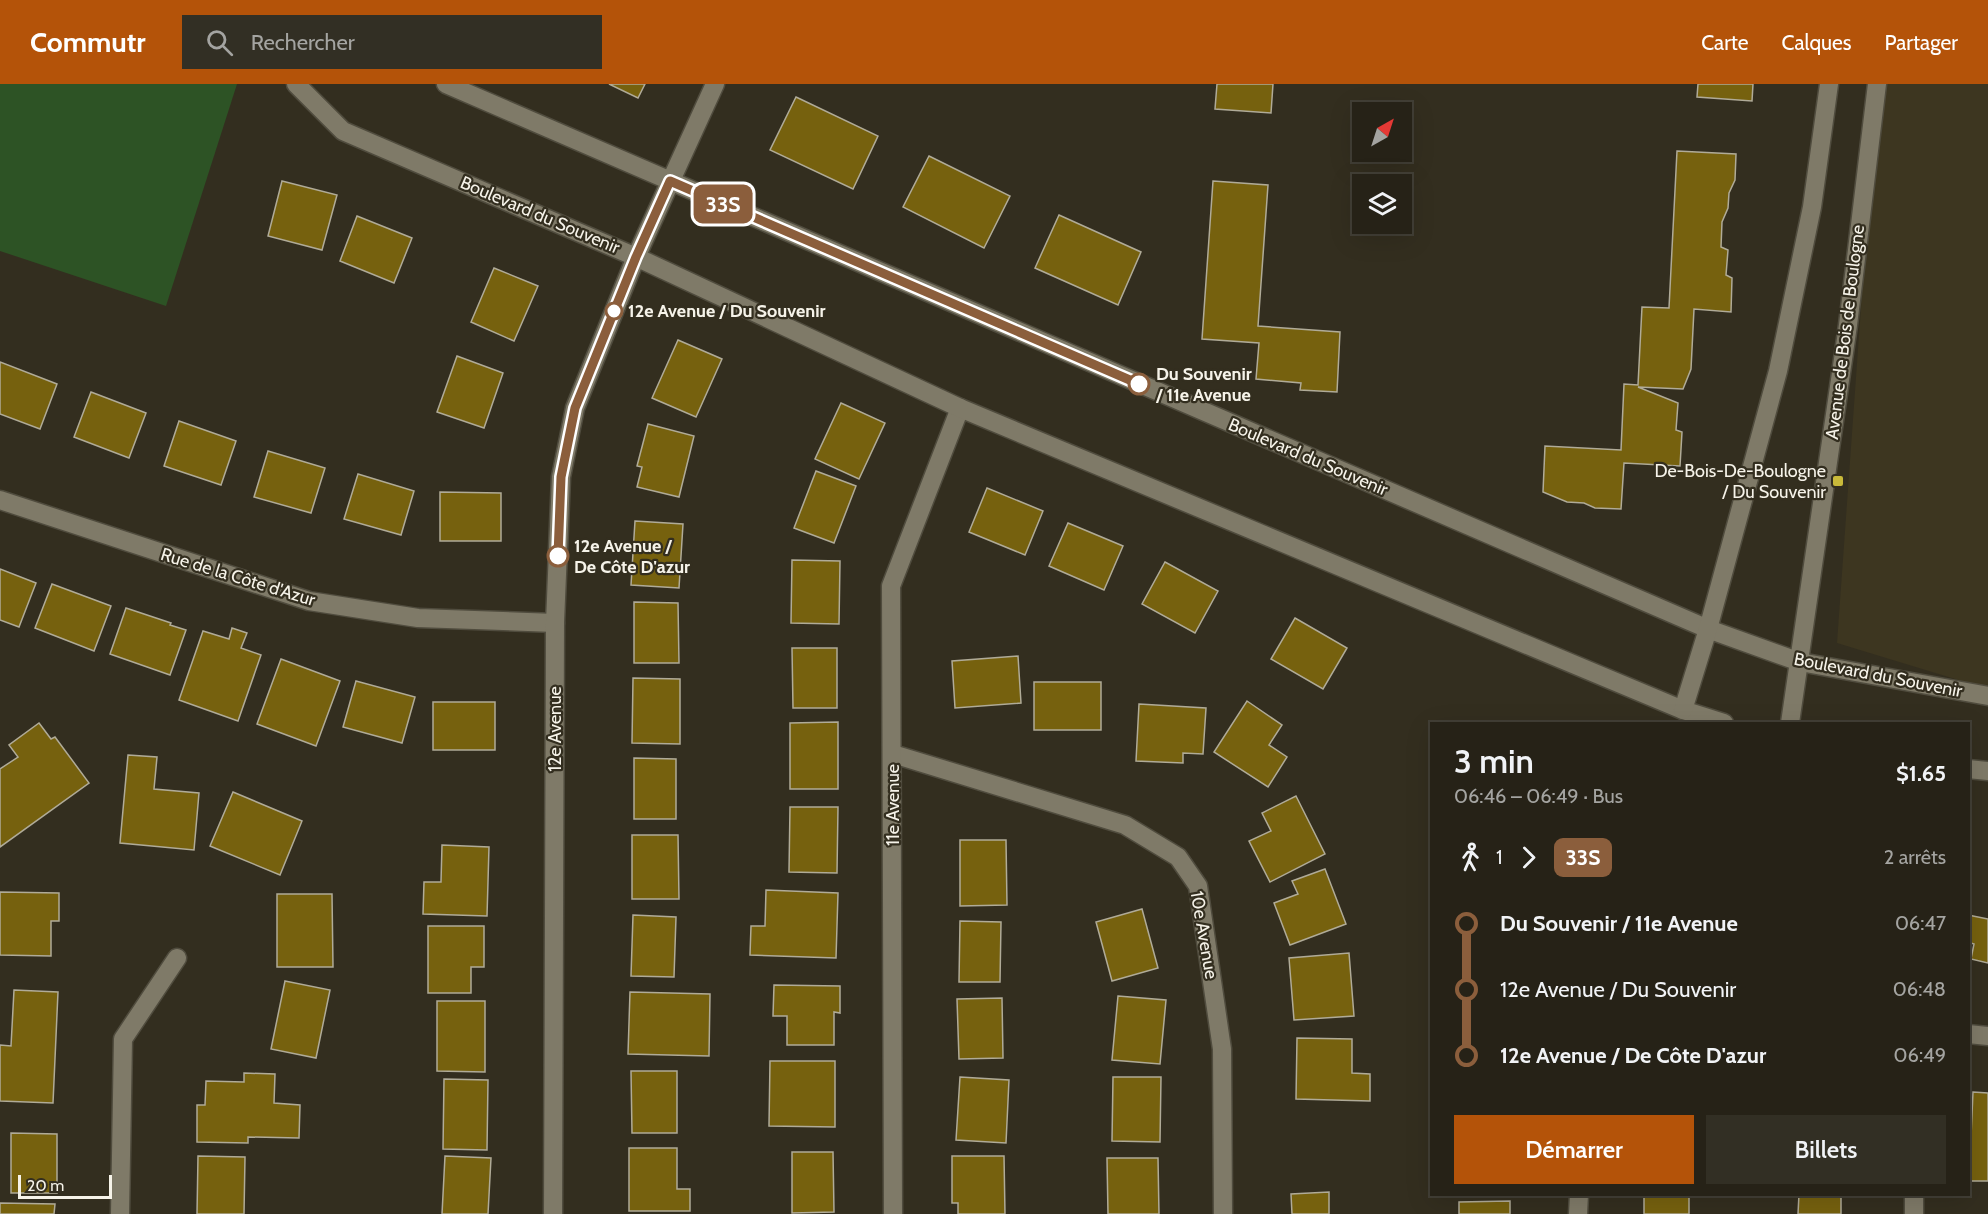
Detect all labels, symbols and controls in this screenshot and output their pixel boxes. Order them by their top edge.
search box [182,15,602,69]
text: Commutr [30,25,146,59]
icon: search [203,26,236,59]
text: Rechercher [251,29,355,56]
text: Carte [1701,30,1749,55]
text: Calques [1782,30,1852,55]
text: Partager [1885,30,1958,55]
north arrow [1352,102,1412,162]
map controls [1352,102,1412,234]
street label: Boulevard du Souvenir [457,171,623,259]
button: layers [1352,174,1412,234]
line badge: 33S [688,184,758,224]
text: 33S [706,192,740,217]
street label: Avenue de Bois de Boulogne [1821,223,1869,441]
place label: 12e Avenue / Du Souvenir [628,300,826,322]
marker: 12e Avenue / Du Souvenir [605,302,623,320]
place label: Du Souvenir / 11e Avenue [1155,363,1252,406]
marker: Du Souvenir / 11e Avenue [1128,373,1150,395]
street label: Boulevard du Souvenir [1225,413,1391,501]
place label: De-Bois-De-Boulogne / Du Souvenir [1654,460,1826,503]
marker: De-Bois-De-Boulogne / Du Souvenir [1831,474,1845,488]
place label: 12e Avenue / De Côte D'azur [574,535,690,578]
street label: Rue de la Côte d'Azur [158,543,318,611]
marker: 12e Avenue / De Côte D'azur [547,545,569,567]
street label: Boulevard du Souvenir [1792,648,1964,702]
street label: 12e Avenue [544,686,566,772]
text: 3 min [1454,741,1534,781]
text: $1.65 [1896,760,1946,787]
street label: 11e Avenue [882,764,904,846]
text: 06:46 – 06:49 · Bus [1454,784,1623,808]
icon: walk [1454,841,1487,874]
icon: forward [1512,841,1545,874]
text: 1 [1496,845,1503,869]
text: 33S [1566,845,1600,870]
text: 2 arrêts [1884,845,1946,869]
street label: 10e Avenue [1185,889,1223,981]
text: Du Souvenir / 11e Avenue [1500,910,1738,937]
text: 06:47 [1895,911,1946,935]
text: 12e Avenue / Du Souvenir [1500,976,1736,1003]
text: 06:48 [1893,977,1946,1001]
text: 12e Avenue / De Côte D'azur [1500,1042,1766,1069]
text: 06:49 [1894,1043,1946,1067]
button: Démarrer [1454,1115,1694,1184]
button: Billets [1706,1115,1946,1184]
scale bar [18,1172,112,1200]
text: 20 m [27,1176,64,1195]

